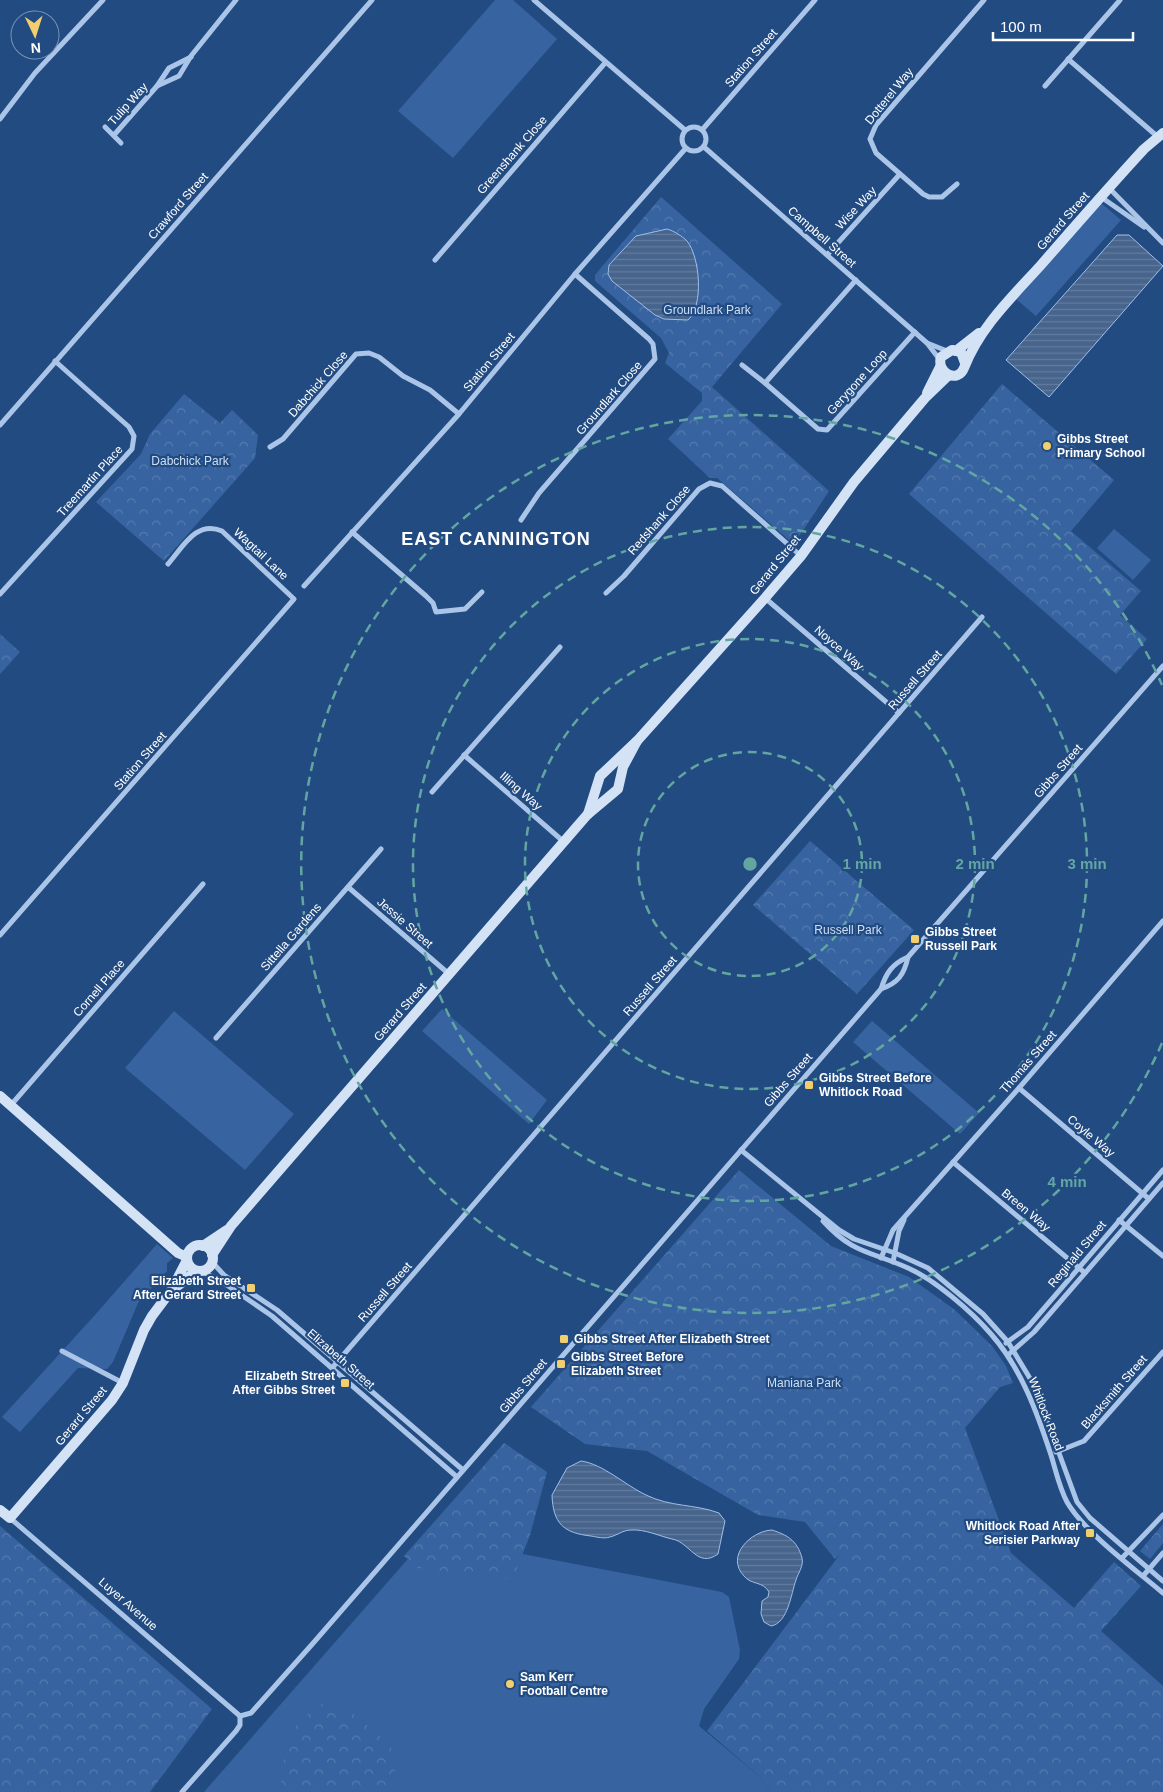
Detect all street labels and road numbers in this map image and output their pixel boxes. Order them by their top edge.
street label: Station Street [722,25,781,90]
street label: Dotterel Way [862,65,916,127]
street label: Tulip Way [105,80,151,128]
street label: Greenshank Close [474,113,550,197]
street label: Crawford Street [145,169,211,242]
street label: Wise Way [833,184,879,232]
street label: Gerard Street [1034,188,1093,253]
street label: Campbell Street [785,203,860,271]
street label: Station Street [460,329,518,394]
street label: Gerygone Loop [824,346,890,417]
street label: Dabchick Close [285,348,351,420]
street label: Groundlark Close [573,358,645,438]
street label: Treemartin Place [54,442,126,519]
street label: Redshank Close [625,482,693,558]
street label: Wagtail Lane [231,525,291,583]
street label: Gerard Street [747,532,804,598]
street label: Noyce Way [811,623,867,673]
street label: Russell Street [885,647,945,713]
street label: Station Street [111,728,170,793]
street label: Gibbs Street [1031,741,1086,801]
street label: Illing Way [497,769,545,813]
street label: Jessie Street [374,895,436,951]
street label: Sittella Gardens [258,900,324,974]
street label: Russell Street [620,953,680,1019]
street label: Cornell Place [70,956,128,1020]
street label: Gerard Street [371,979,430,1044]
street label: Thomas Street [997,1027,1060,1096]
street label: Gibbs Street [761,1050,816,1110]
street label: Coyle Way [1064,1112,1118,1160]
street label: Breen Way [999,1186,1053,1234]
street label: Reginald Street [1045,1217,1109,1290]
street label: Russell Street [355,1259,415,1325]
street label: Elizabeth Street [304,1326,378,1393]
street label: Blacksmith Street [1078,1352,1150,1432]
street label: Gibbs Street [496,1355,550,1416]
street label: Whitlock Road [1026,1375,1066,1453]
street label: Gerard Street [52,1383,110,1448]
street label: Luyer Avenue [96,1575,160,1633]

